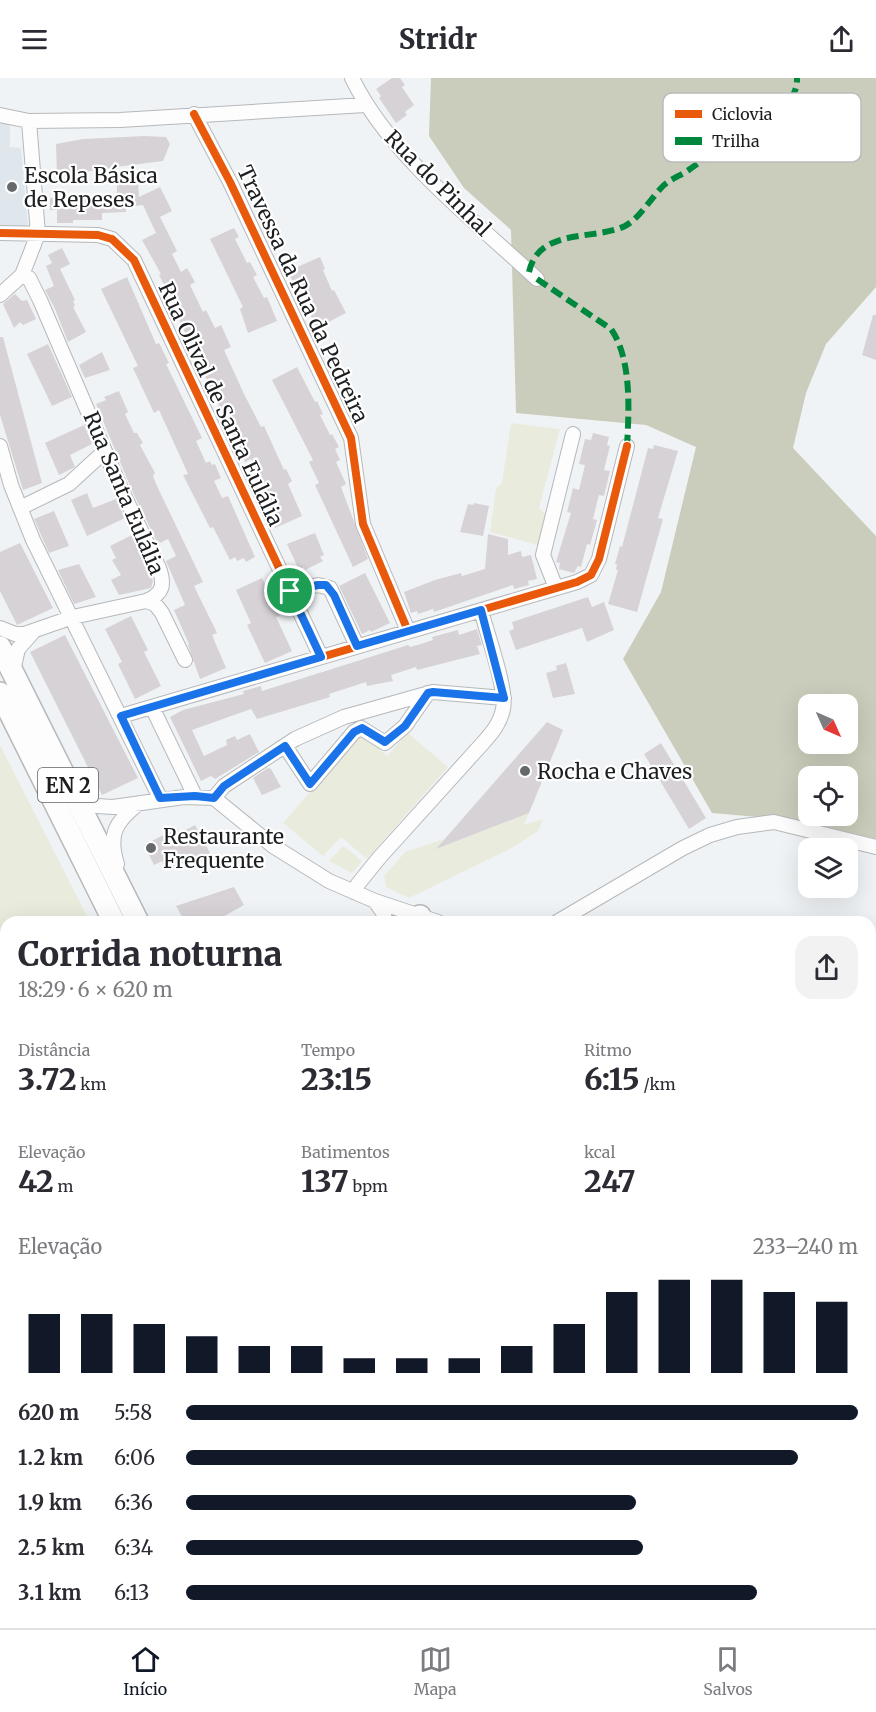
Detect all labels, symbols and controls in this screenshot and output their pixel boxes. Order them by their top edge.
text: Stridr [399,22,477,56]
icon: menu [18,23,51,56]
icon: share [825,23,858,56]
legend [663,93,861,162]
text: Ciclovia [712,104,773,124]
street label: Rua do Pinhal [379,124,497,242]
text: Trilha [712,131,760,151]
street label: Travessa da Rua da Pedreira [231,161,375,427]
place label: Escola Básica de Repeses [24,162,158,213]
marker: Escola Básica de Repeses [5,180,19,194]
street label: Rua Olival de Santa Eulália [153,278,289,530]
street label: Rua Santa Eulália [77,407,171,579]
pin [264,565,315,616]
icon: arrive [273,574,306,607]
north arrow [798,694,858,754]
map controls [798,694,858,898]
place label: Rocha e Chaves [537,758,692,785]
marker: Rocha e Chaves [518,764,532,778]
button: locate [798,766,858,826]
road number: EN 2 [38,768,98,802]
place label: Restaurante Frequente [163,823,284,874]
button: layers [798,838,858,898]
marker: Restaurante Frequente [144,841,158,855]
text: Corrida noturna [18,934,283,975]
button: share [795,936,858,999]
text: 18:29 · 6 × 620 m [18,977,173,1002]
text: Distância [18,1040,90,1060]
text: Tempo [301,1040,355,1060]
text: Ritmo [584,1040,632,1060]
text: 3.72 [18,1060,77,1098]
text: 23:15 [301,1060,372,1098]
text: 6:15 [584,1060,640,1098]
text: km [77,1074,106,1094]
text: /km [640,1074,676,1094]
text: Elevação [18,1142,85,1162]
text: Batimentos [301,1142,390,1162]
text: kcal [584,1142,615,1162]
text: 42 [18,1162,54,1200]
text: 137 [301,1162,349,1200]
text: 247 [584,1162,636,1200]
text: m [54,1176,73,1196]
text: bpm [349,1176,388,1196]
text: Elevação [18,1234,102,1259]
text: 233–240 m [753,1234,858,1259]
text: 620 m [18,1400,79,1425]
text: 5:58 [114,1400,152,1425]
text: 1.2 km [18,1445,83,1470]
text: 6:06 [114,1445,155,1470]
text: 1.9 km [18,1490,82,1515]
text: 6:36 [114,1490,153,1515]
text: 2.5 km [18,1535,85,1560]
text: 6:34 [114,1535,153,1560]
text: 3.1 km [18,1580,81,1605]
text: 6:13 [114,1580,150,1605]
tab: Início [123,1643,167,1699]
tab: Mapa [414,1643,457,1699]
tab: Salvos [703,1643,753,1699]

